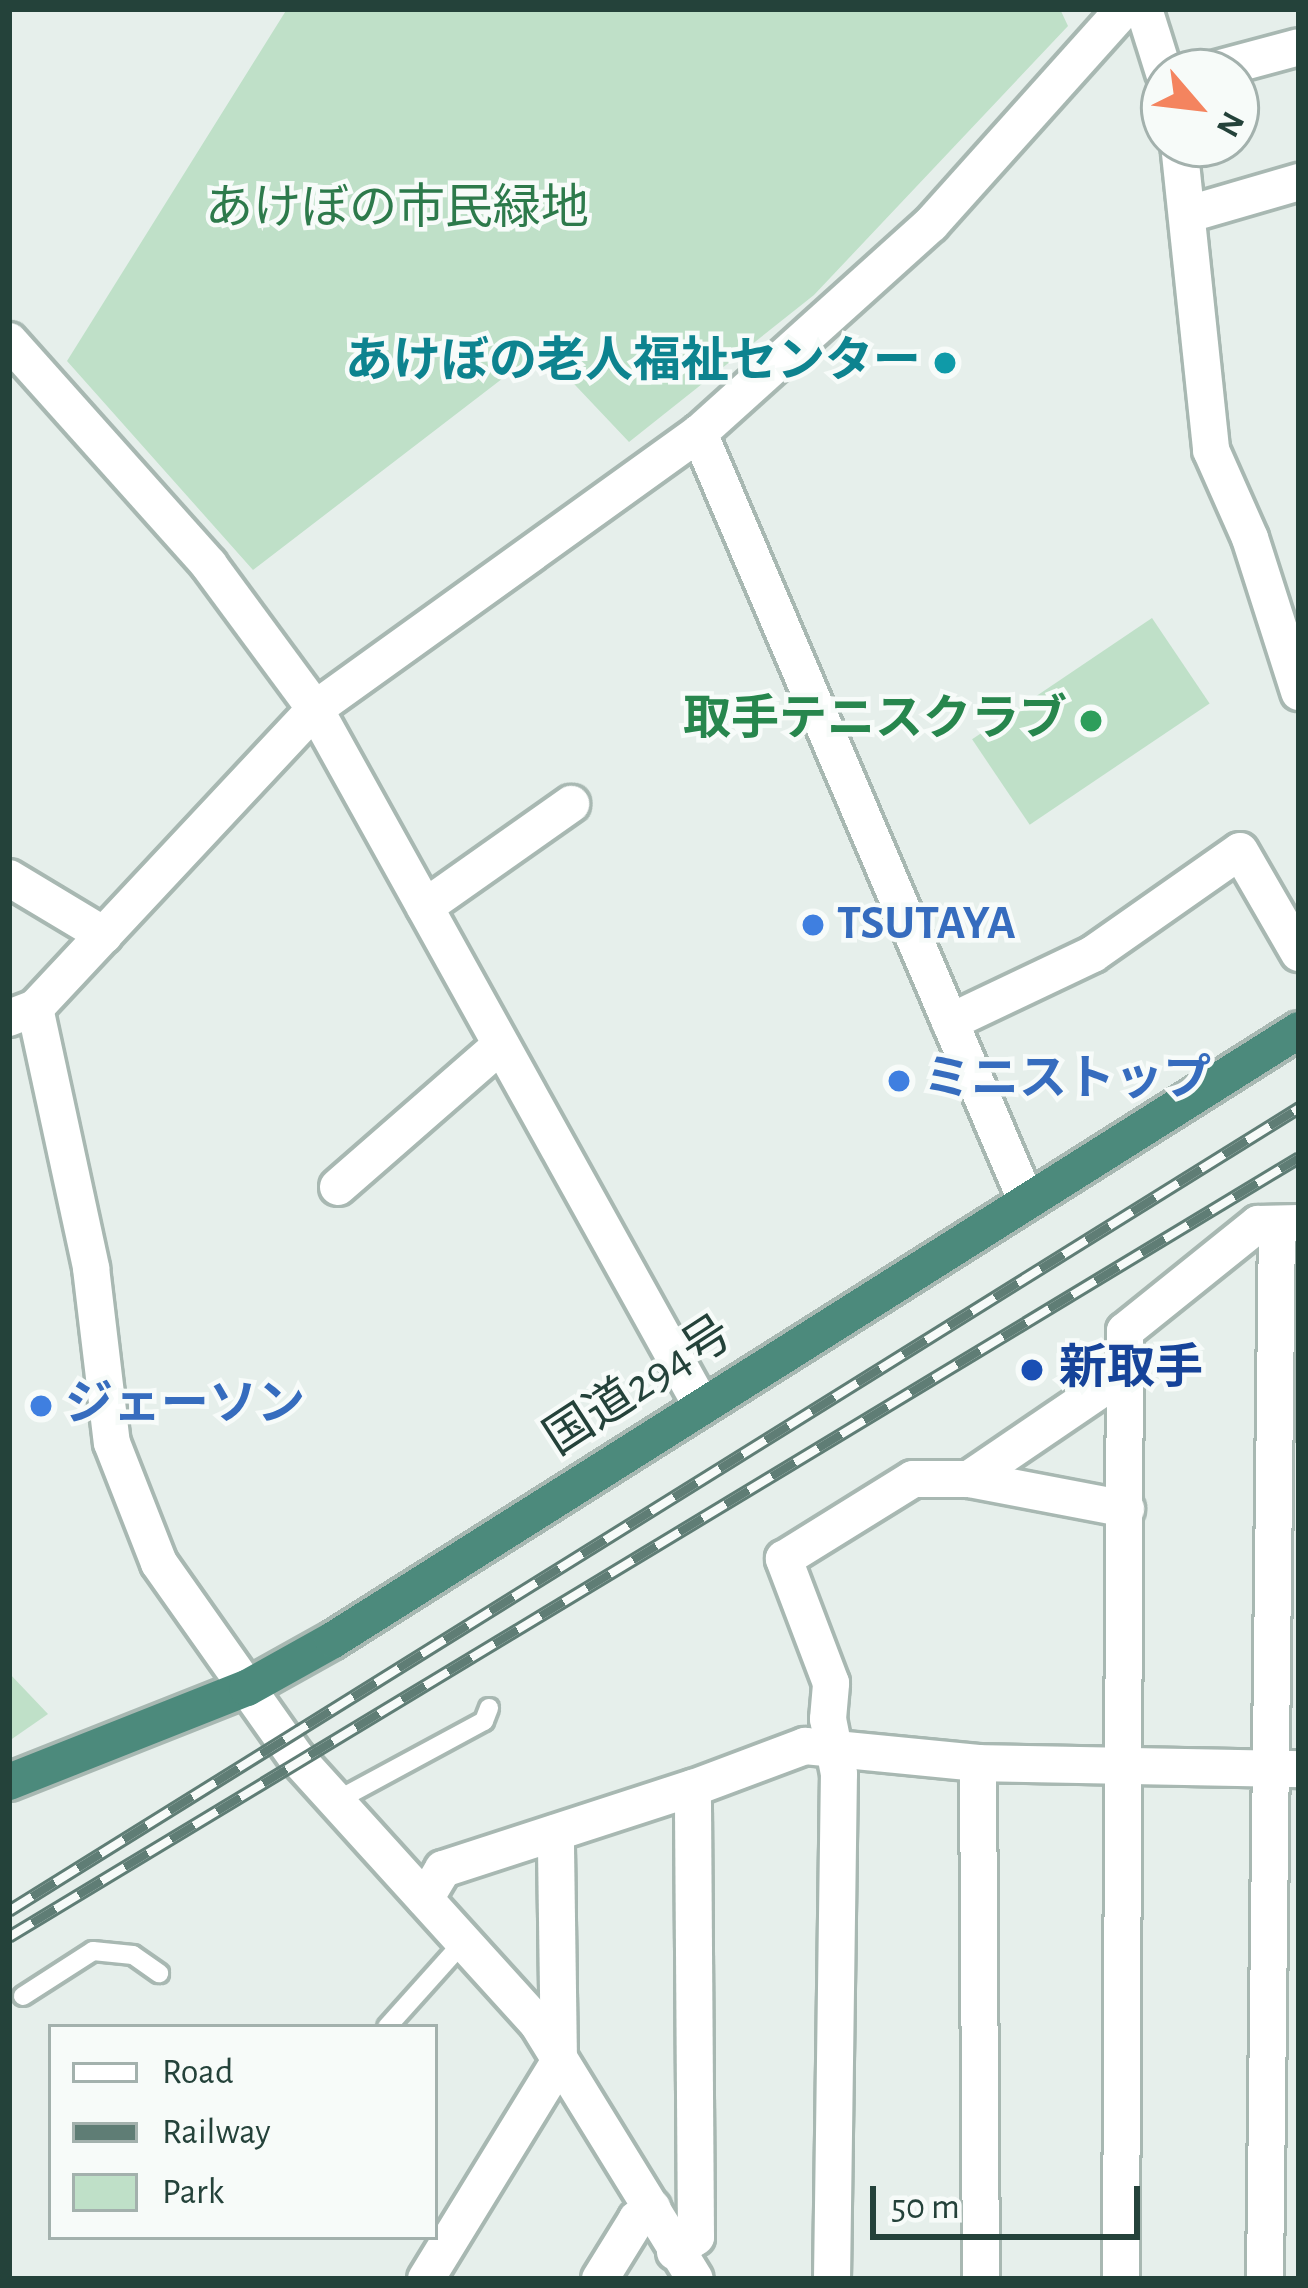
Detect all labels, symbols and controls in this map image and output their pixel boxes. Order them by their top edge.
north arrow [1140,48,1260,168]
text: N [1210,106,1250,142]
park label: あけぼの市民緑地 [205,181,589,239]
place label: あけぼの老人福祉センター [345,334,921,392]
marker: あけぼの老人福祉センター [932,350,958,376]
place label: 取手テニスクラブ [683,692,1067,750]
marker: 取手テニスクラブ [1078,708,1104,734]
place label: TSUTAYA [837,896,1016,954]
marker: TSUTAYA [800,912,826,938]
place label: ミニストップ [923,1052,1211,1110]
marker: ミニストップ [886,1068,912,1094]
street label: 国道294号 [535,1305,743,1469]
place label: 新取手 [1059,1341,1203,1399]
marker: 新取手 [1016,1354,1048,1386]
place label: ジェーソン [65,1377,305,1435]
marker: ジェーソン [28,1393,54,1419]
legend [48,2024,438,2240]
text: Road [162,2054,234,2090]
text: Railway [162,2114,271,2150]
scale bar [876,2162,1146,2236]
text: Park [162,2174,224,2210]
text: 50 m [891,2189,960,2225]

